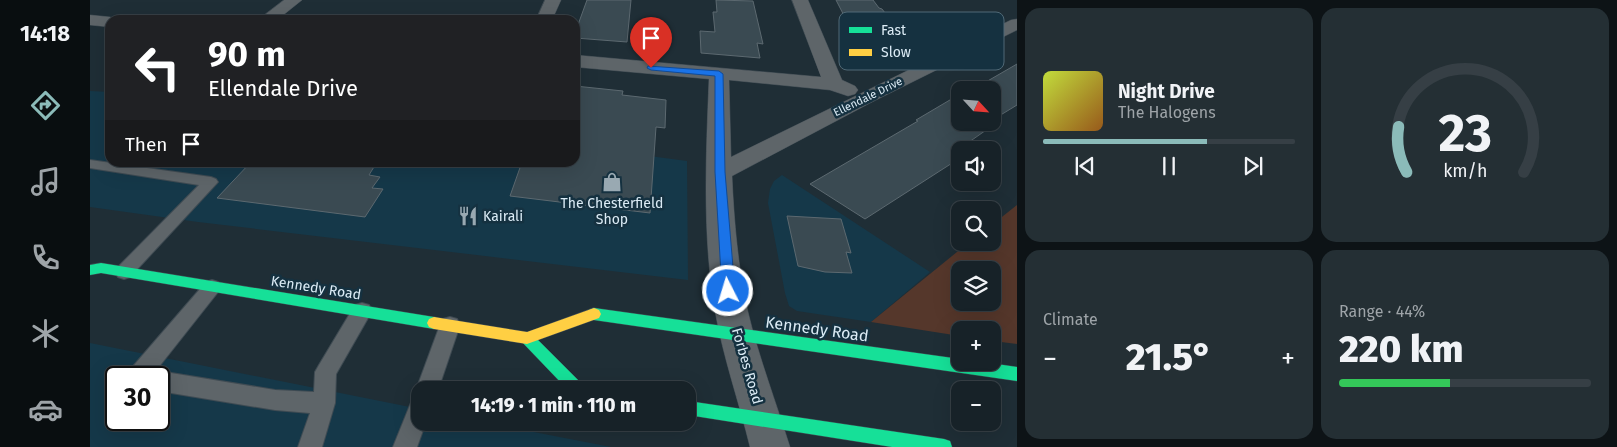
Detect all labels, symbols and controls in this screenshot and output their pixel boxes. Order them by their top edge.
legend [839,12,1004,70]
pin [630,17,672,68]
text: 14:18 [20,20,70,47]
text: Fast [881,22,907,39]
icon: arrive [637,24,665,52]
text: 90 m [208,33,286,75]
icon: left [125,35,190,100]
text: Slow [881,44,911,61]
text: Ellendale Drive [208,75,358,102]
street label: Ellendale Drive [831,75,905,119]
text: Night Drive [1118,80,1215,103]
north arrow [951,81,1001,131]
map controls [951,81,1001,431]
icon: directions [28,88,63,123]
text: 23 [1438,102,1492,165]
text: The Halogens [1118,103,1216,122]
icon: arrive [177,130,205,158]
text: Then [125,133,167,156]
button: sound [951,141,1001,191]
icon: previous [1071,152,1099,180]
icon: pause [1155,152,1183,180]
icon: next [1239,152,1267,180]
text: km/h [1443,160,1487,182]
icon: music [28,164,63,199]
shop icon: The Chesterfield Shop [601,171,623,193]
place label: The Chesterfield Shop [561,195,663,228]
button: search [951,201,1001,251]
restaurant icon: Kairali [457,205,479,227]
place label: Kairali [483,208,523,225]
icon: phone [28,240,63,275]
button: layers [951,261,1001,311]
position arrow [701,264,753,316]
street label: Kennedy Road [270,272,362,304]
text: Range · 44% [1339,302,1425,321]
text: Climate [1043,310,1098,329]
street label: Kennedy Road [764,312,870,346]
icon: climate [28,316,63,351]
button: + [951,321,1001,371]
street label: Forbes Road [728,326,766,406]
text: 220 km [1339,326,1463,372]
text: 21.5° [1126,334,1212,380]
text: − [1043,342,1057,375]
text: + [1281,342,1295,375]
speed limit sign: 30 [105,366,170,431]
button: − [951,381,1001,431]
icon: car [28,392,63,427]
text: 14:19 · 1 min · 110 m [471,394,636,417]

